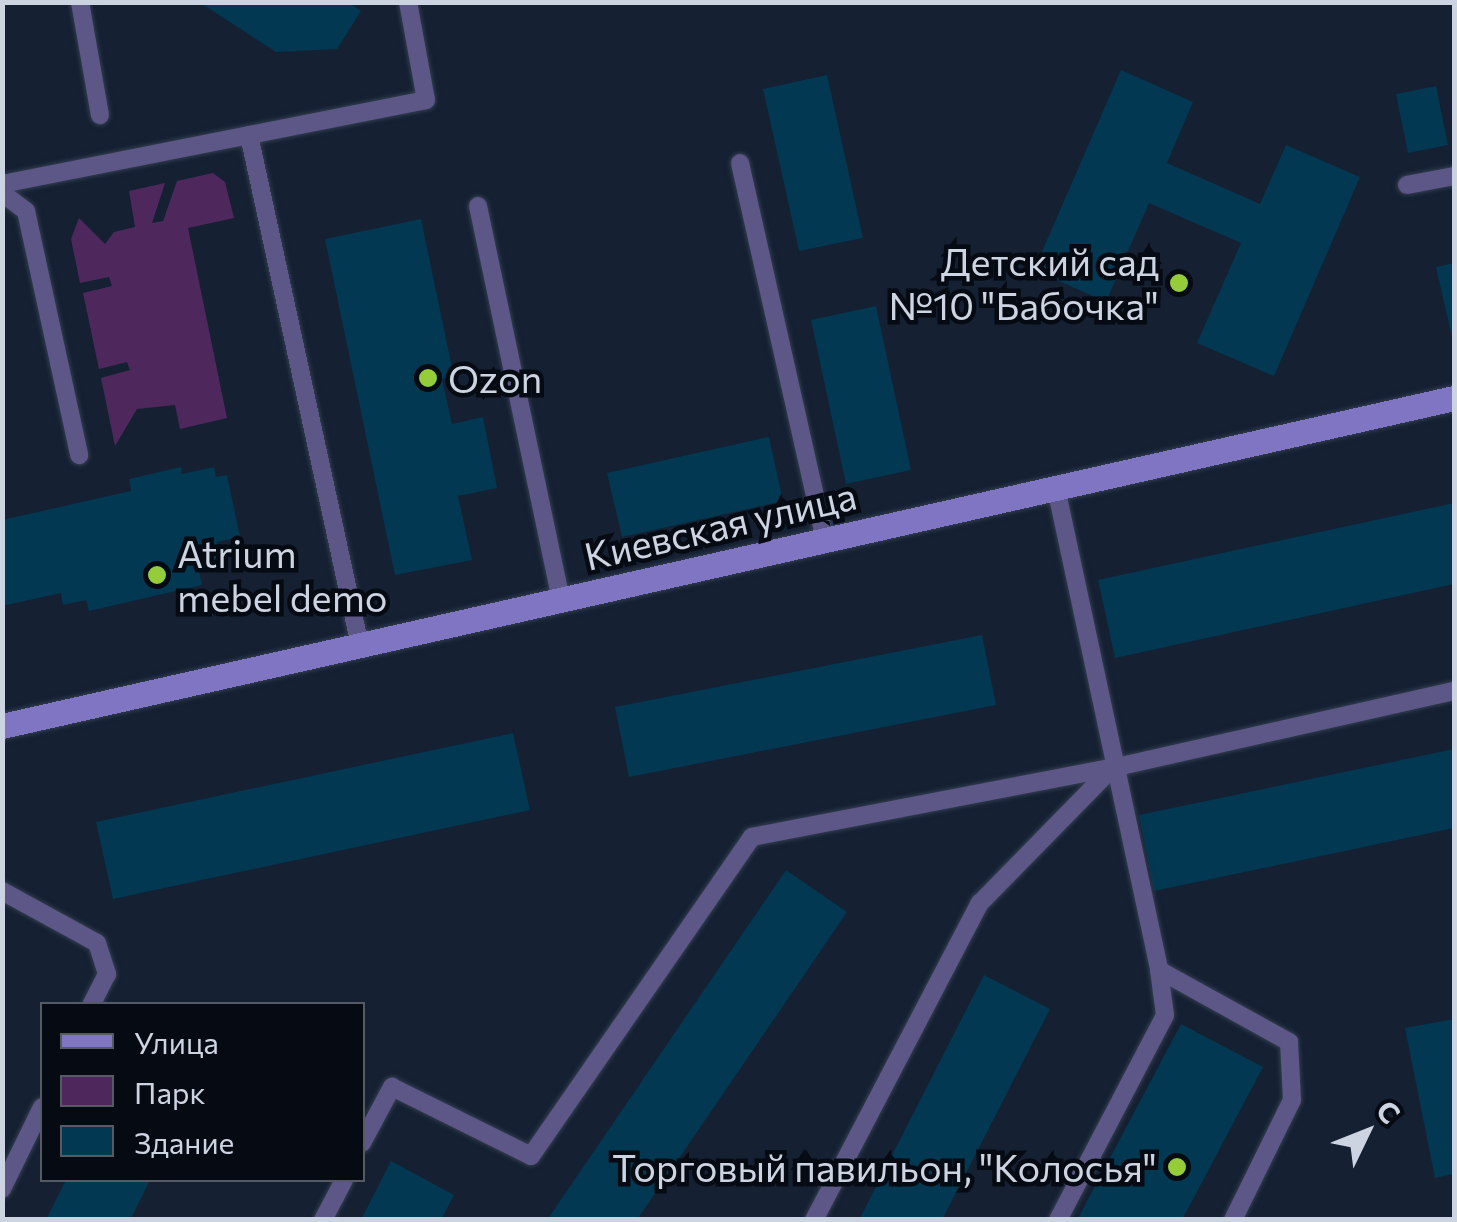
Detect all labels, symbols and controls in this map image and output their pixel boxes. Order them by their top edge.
place label: Детский сад №10 "Бабочка" [888,238,1159,328]
marker: Детский сад №10 "Бабочка" [1168,272,1190,294]
place label: Ozon [448,355,542,401]
marker: Ozon [417,367,439,389]
street label: Киевская улица [580,472,860,578]
place label: Atrium mebel demo [177,530,388,620]
marker: Atrium mebel demo [146,564,168,586]
legend [40,1002,365,1182]
text: Улица [134,1023,219,1060]
text: Парк [134,1073,206,1110]
north arrow [1317,1082,1417,1182]
text: С [1370,1093,1408,1130]
text: Здание [134,1123,234,1160]
place label: Торговый павильон, "Колосья" [612,1144,1157,1190]
marker: Торговый павильон, "Колосья" [1166,1156,1188,1178]

